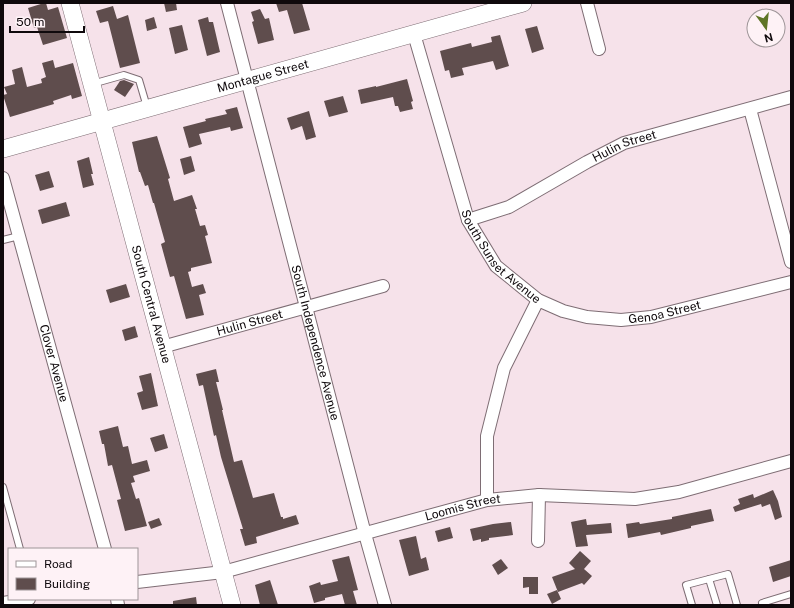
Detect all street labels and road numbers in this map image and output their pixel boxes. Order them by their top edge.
street label: Montague Street [216,56,311,96]
street label: Hulin Street [590,127,658,165]
street label: South Sunset Avenue [458,208,544,306]
street label: South Central Avenue [129,244,174,365]
street label: South Independence Avenue [288,264,342,422]
street label: Genoa Street [628,298,703,326]
street label: Hulin Street [215,307,285,339]
street label: Clover Avenue [37,323,71,404]
street label: Loomis Street [423,492,502,524]

